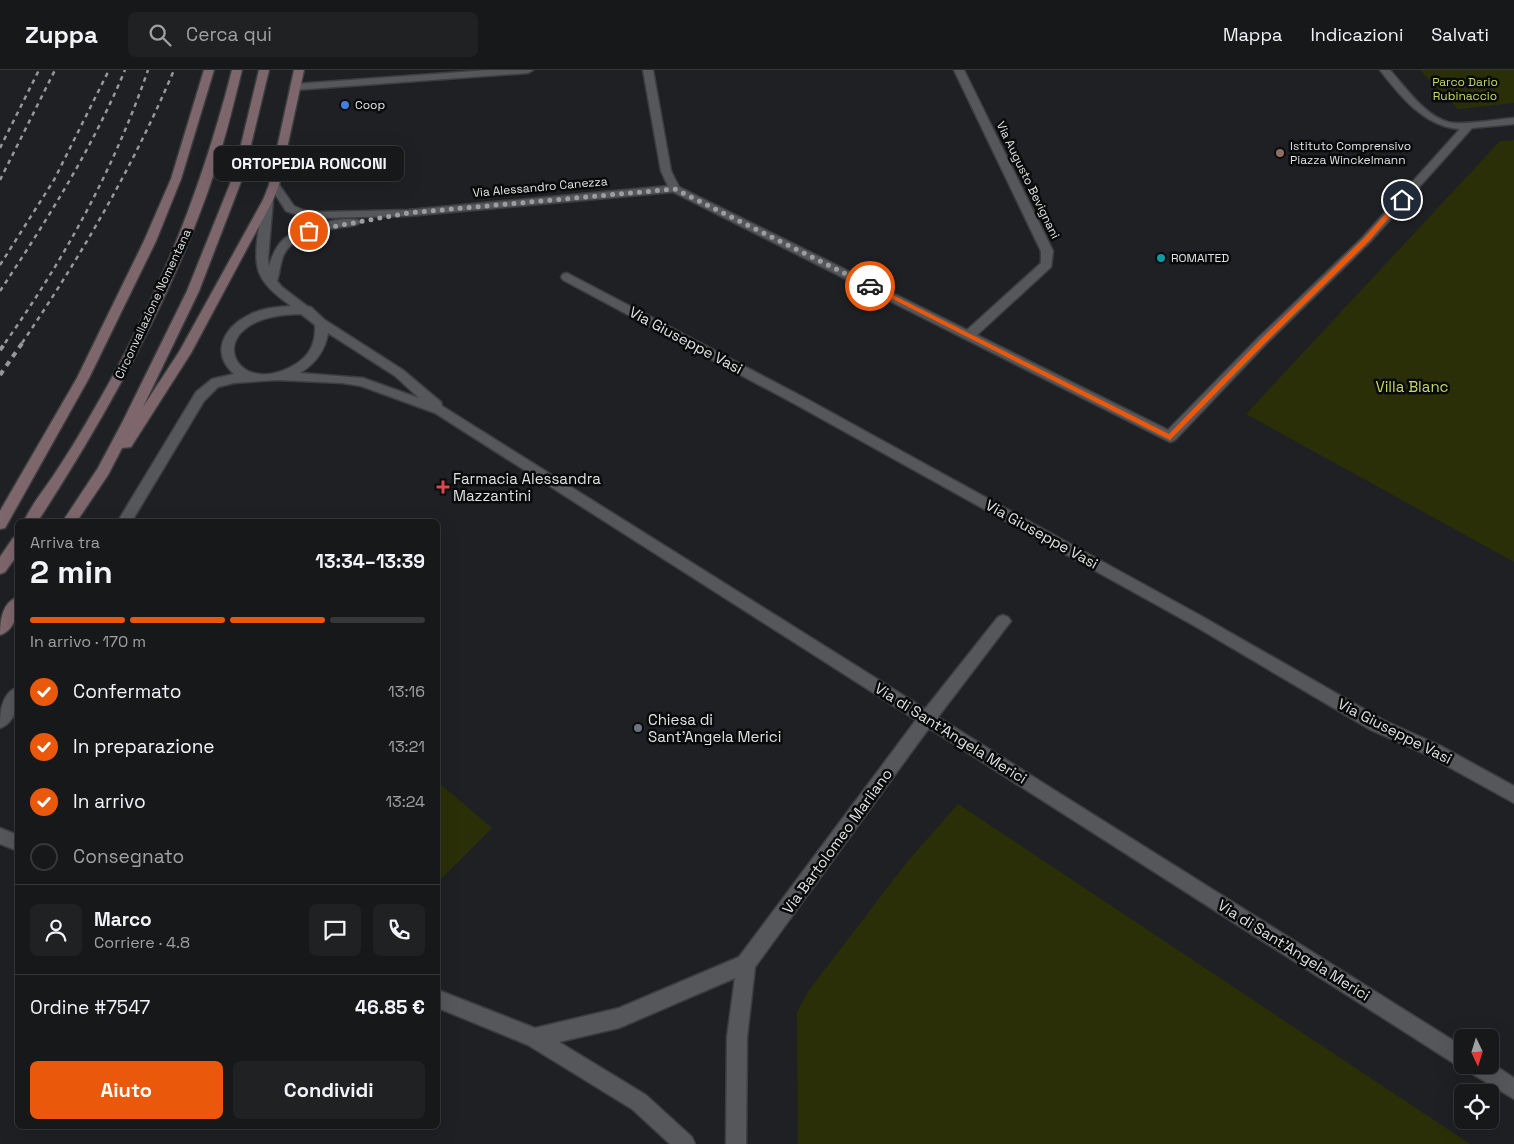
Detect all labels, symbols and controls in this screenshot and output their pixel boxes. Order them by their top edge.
search box [128,12,478,57]
text: Zuppa [25,19,98,50]
icon: search [146,21,174,49]
text: Cerca qui [186,22,272,47]
text: Mappa [1223,23,1282,46]
text: Indicazioni [1310,23,1403,46]
text: Salvati [1431,23,1489,46]
park label: Parco Dario Rubinaccio [1432,74,1498,104]
place label: Coop [355,97,386,113]
marker: Coop [339,99,351,111]
street label: Via Augusto Bevignani [993,119,1063,241]
place label: Istituto Comprensivo Piazza Winckelmann [1290,138,1411,168]
callout: ORTOPEDIA RONCONI [214,146,404,181]
marker: Istituto Comprensivo Piazza Winckelmann [1274,147,1286,159]
text: ORTOPEDIA RONCONI [231,153,387,174]
street label: Via Alessandro Canezza [472,173,608,201]
pin [1381,179,1423,221]
icon: home [1388,186,1416,214]
pin [288,210,330,252]
icon: bag [295,217,323,245]
street label: Circonvallazione Nomentana [111,226,195,381]
place label: ROMAITED [1171,250,1229,266]
marker: ROMAITED [1155,252,1167,264]
courier [845,261,895,311]
icon: car [856,272,884,300]
street label: Via Giuseppe Vasi [626,302,746,378]
park label: Villa Blanc [1375,377,1449,396]
place label: Farmacia Alessandra Mazzantini [453,469,601,505]
marker: Farmacia Alessandra Mazzantini [437,481,449,493]
street label: Via Giuseppe Vasi [982,495,1102,573]
text: Arriva tra [30,532,100,553]
text: 13:34–13:39 [315,549,425,574]
text: 2 min [30,552,113,592]
text: In arrivo · 170 m [30,631,146,652]
icon: check [30,678,58,706]
street label: Via di Sant'Angela Merici [871,678,1031,788]
text: Confermato [73,679,181,704]
text: 13:16 [388,681,425,702]
street label: Via Giuseppe Vasi [1335,694,1455,768]
place label: Chiesa di Sant'Angela Merici [648,710,781,746]
marker: Chiesa di Sant'Angela Merici [632,722,644,734]
icon: check [30,733,58,761]
text: In preparazione [73,734,215,759]
text: 13:21 [388,736,425,757]
street label: Via Bartolomeo Marliano [778,765,896,917]
icon: check [30,788,58,816]
text: In arrivo [73,789,146,814]
text: 13:24 [385,791,425,812]
text: Consegnato [73,844,184,869]
street label: Via di Sant'Angela Merici [1214,895,1374,1005]
button: person [30,904,82,956]
button: chat [309,904,361,956]
button: phone [373,904,425,956]
text: Marco [94,907,152,932]
text: Corriere · 4.8 [94,932,190,953]
text: Ordine #7547 [30,995,150,1020]
text: 46.85 € [355,995,425,1020]
north arrow [1454,1029,1499,1074]
map controls [1454,1029,1499,1129]
button: Aiuto [30,1061,223,1119]
button: Condividi [233,1061,425,1119]
button: locate [1454,1084,1499,1129]

